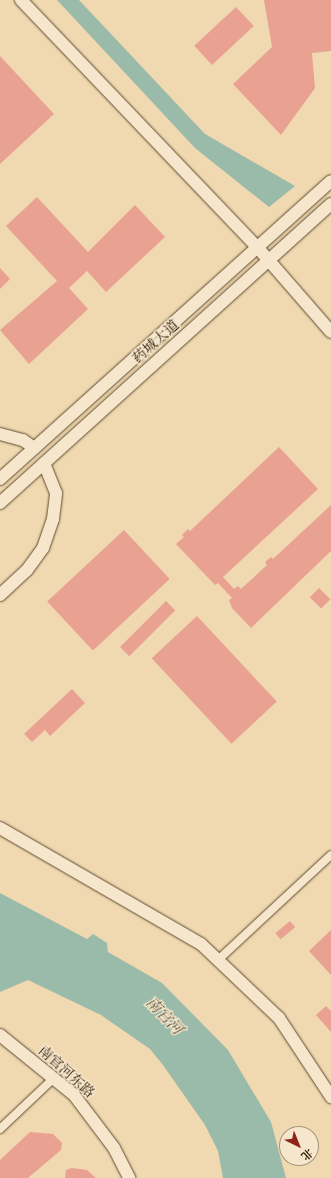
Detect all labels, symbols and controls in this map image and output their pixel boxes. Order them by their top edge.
street label: 药城大道 [130,317,182,367]
water label: 南官河 [142,994,186,1038]
street label: 南官河东路 [34,1042,98,1102]
north arrow [279,1126,319,1166]
text: 北 [298,1145,315,1163]

